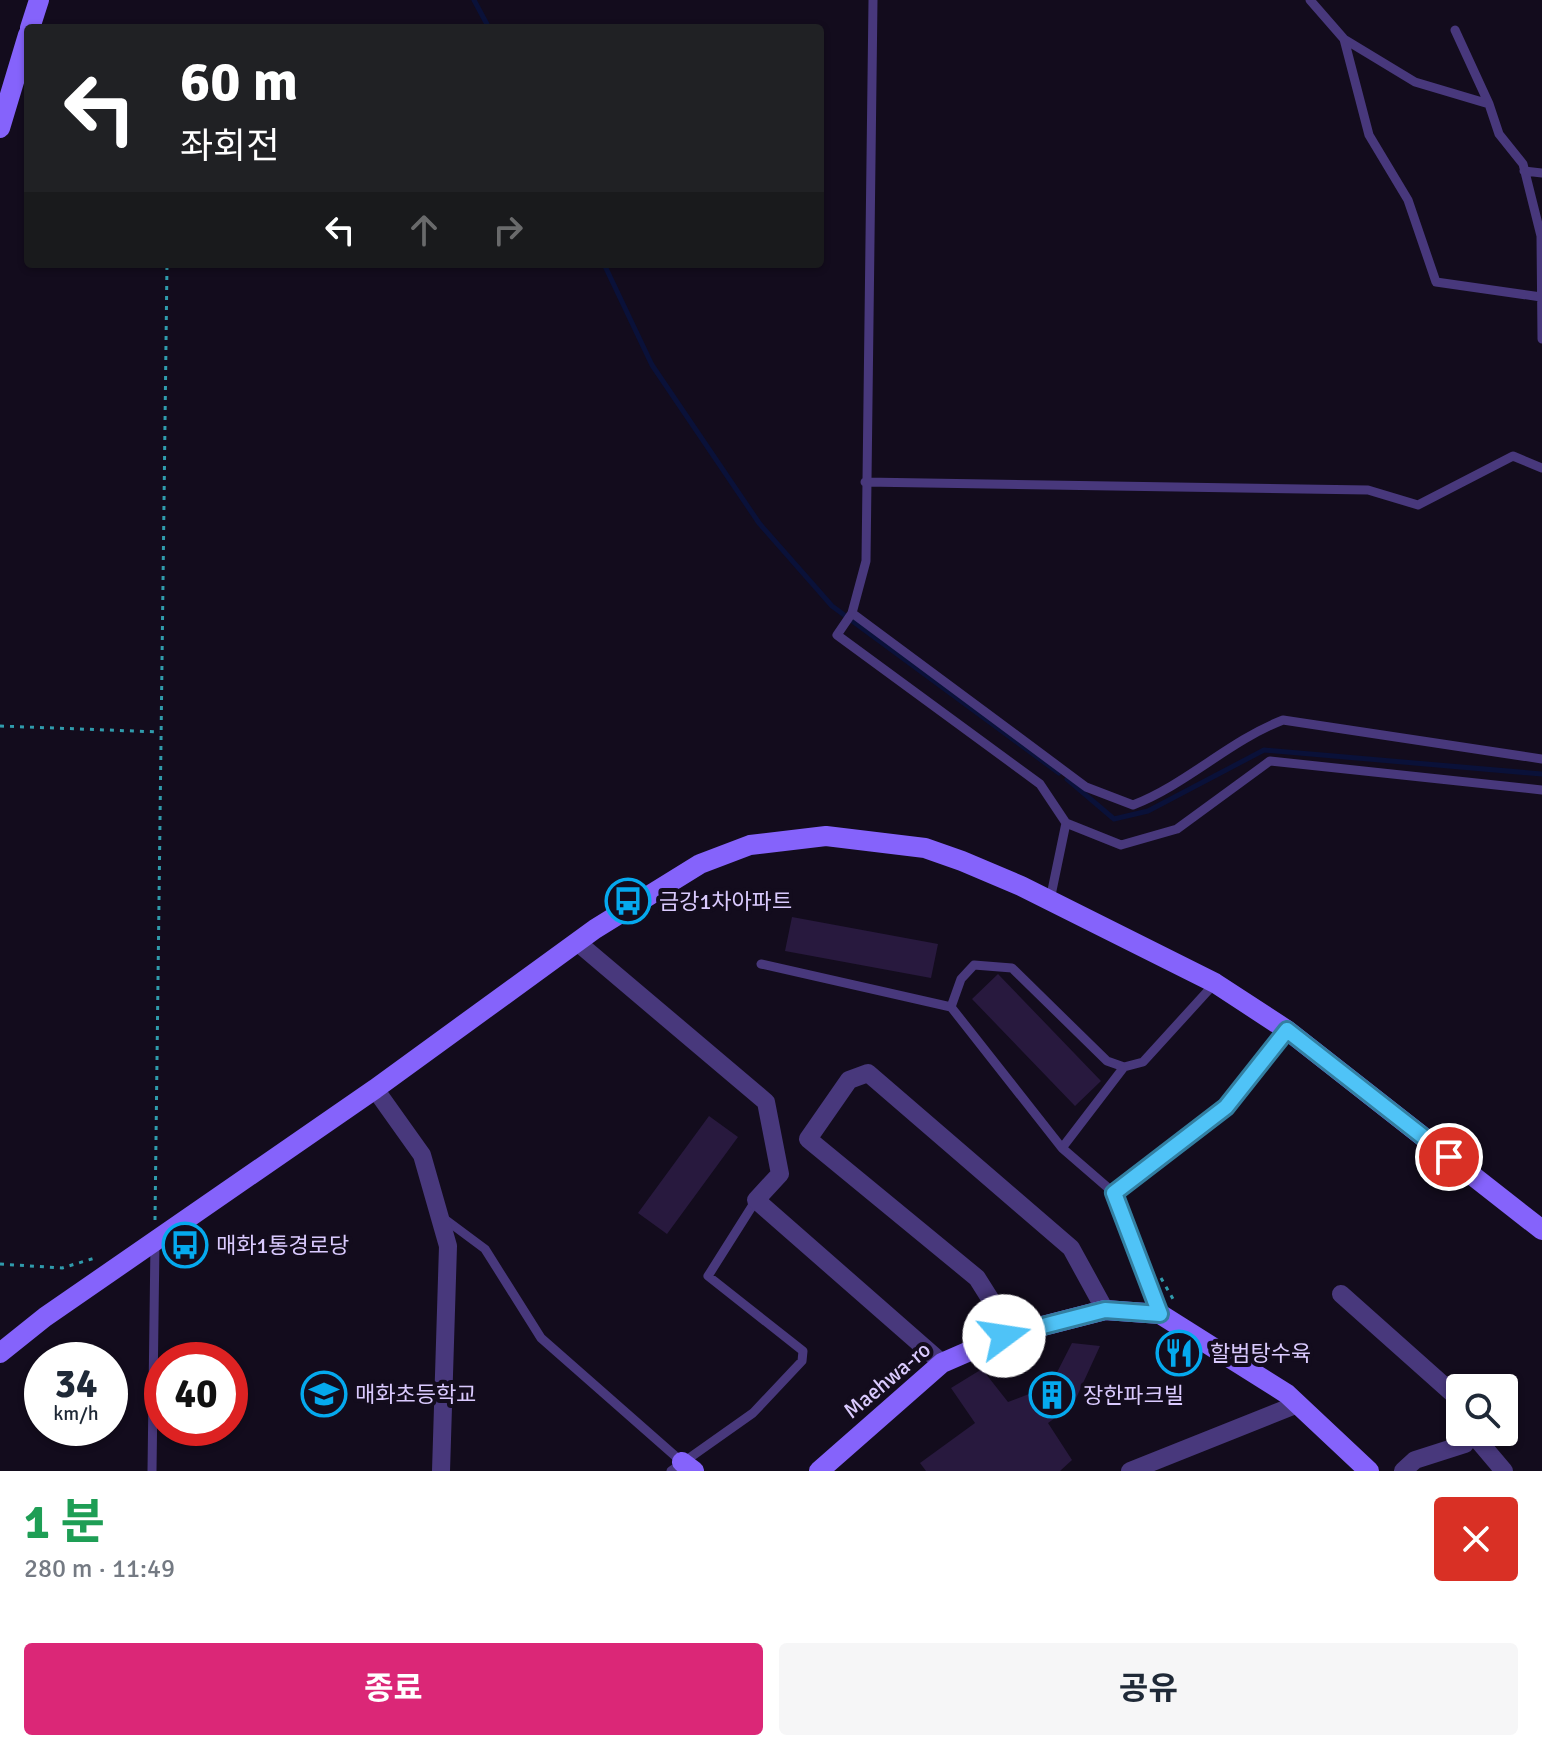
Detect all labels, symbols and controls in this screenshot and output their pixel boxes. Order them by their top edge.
text: 60 m [180,47,298,116]
icon: left [48,56,152,160]
text: 좌회전 [180,124,279,169]
icon: left [318,208,362,252]
icon: ahead [402,208,446,252]
icon: right [486,208,530,252]
bus stop icon: 금강1차아파트 [604,877,652,925]
place label: 금강1차아파트 [659,888,792,915]
pin [1415,1123,1483,1191]
icon: arrive [1427,1135,1471,1179]
bus stop icon: 매화1통경로당 [161,1221,209,1269]
place label: 매화1통경로당 [216,1232,349,1259]
position arrow [962,1294,1046,1378]
restaurant icon: 할범탕수육 [1155,1329,1203,1377]
street label: Maehwa-ro [838,1336,936,1424]
place label: 할범탕수육 [1210,1340,1311,1367]
speed limit sign: 40 [144,1342,248,1446]
text: 34 [54,1359,98,1409]
school or university icon: 매화초등학교 [300,1370,348,1418]
building icon: 장한파크빌 [1028,1371,1076,1419]
map controls [1446,1374,1518,1446]
button: search [1446,1374,1518,1446]
place label: 매화초등학교 [355,1381,476,1408]
place label: 장한파크빌 [1083,1382,1184,1409]
text: km/h [53,1401,99,1426]
text: 1 분 [24,1493,105,1552]
button: close [1434,1497,1518,1581]
text: 280 m · 11:49 [24,1553,175,1585]
button: 종료 [24,1643,763,1735]
button: 공유 [779,1643,1518,1735]

